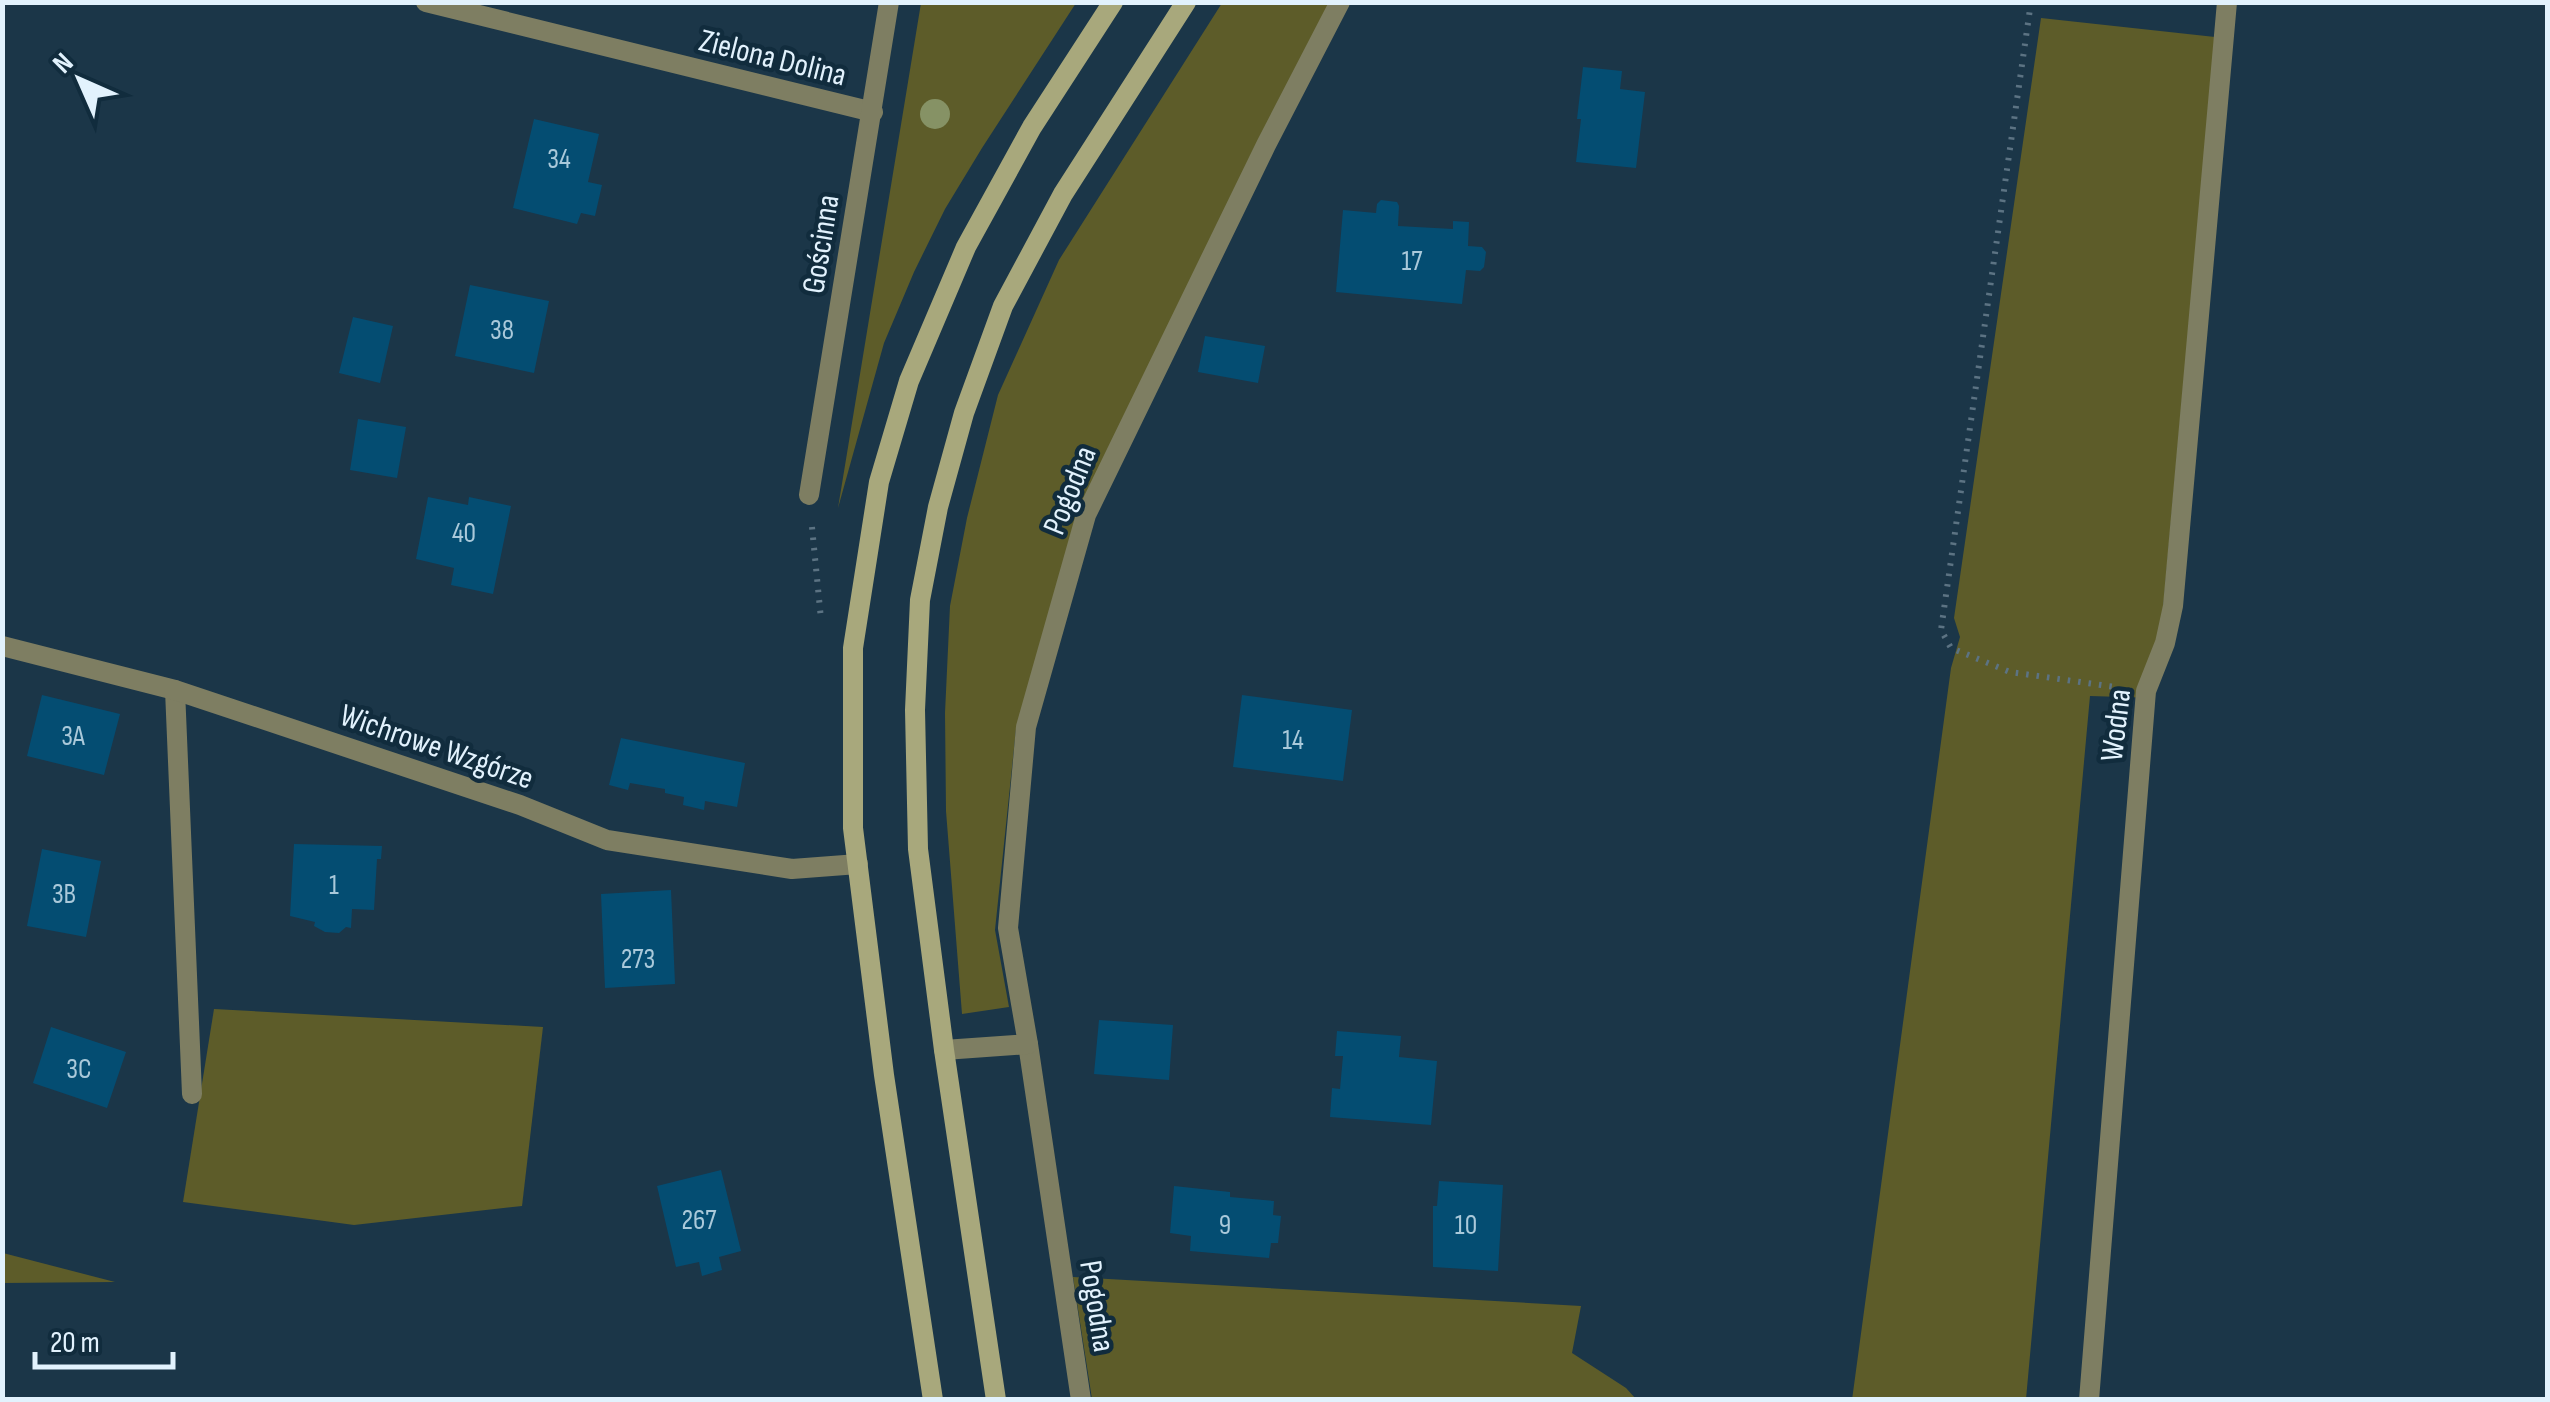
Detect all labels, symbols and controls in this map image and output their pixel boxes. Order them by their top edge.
street label: Zielona Dolina [695,21,850,96]
north arrow [30,30,130,130]
text: N [46,46,80,80]
house number: 34 [547,143,571,176]
street label: Gościnna [794,192,849,296]
house number: 17 [1402,245,1422,278]
house number: 38 [490,314,514,347]
street label: Pogodna [1035,441,1106,541]
house number: 40 [452,517,476,550]
street label: Wodna [2093,687,2140,764]
street label: Wichrowe Wzgórze [335,696,538,799]
house number: 3A [61,720,86,753]
house number: 14 [1282,724,1304,757]
house number: 1 [329,869,339,902]
house number: 3B [52,878,76,911]
house number: 273 [621,943,655,976]
house number: 3C [66,1053,92,1086]
house number: 267 [681,1204,717,1237]
house number: 9 [1219,1209,1231,1242]
house number: 10 [1455,1209,1477,1242]
street label: Pogodna [1070,1258,1123,1355]
scale bar [35,1307,172,1369]
text: 20 m [50,1325,100,1361]

